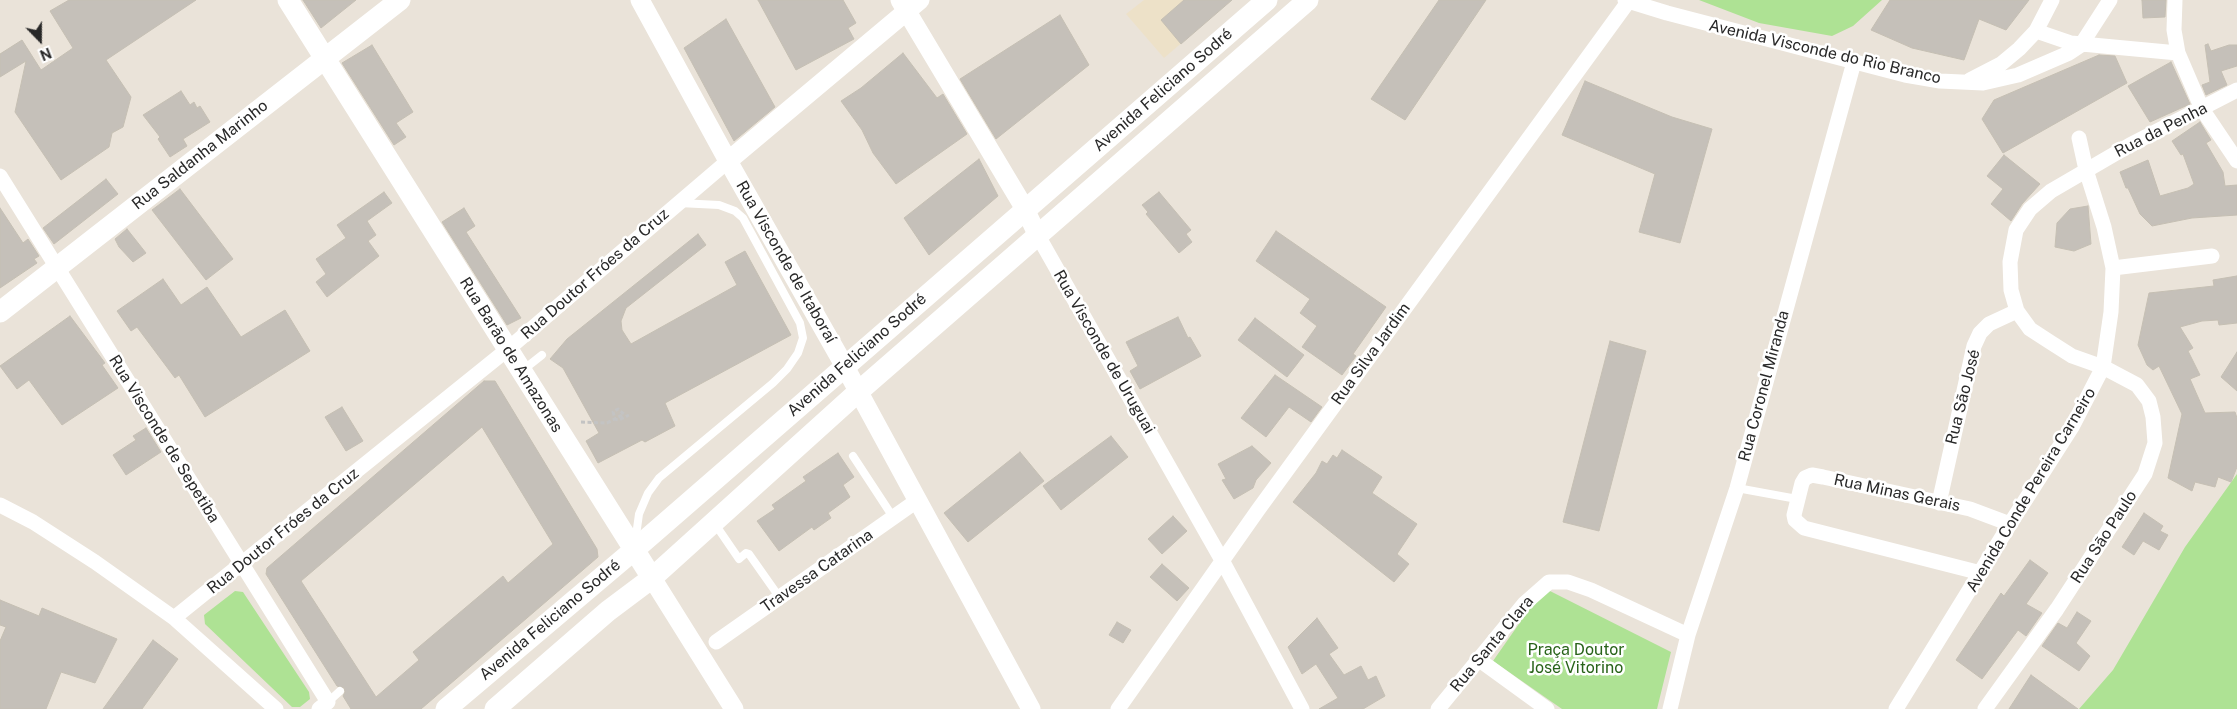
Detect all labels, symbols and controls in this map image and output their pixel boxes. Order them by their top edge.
north arrow [15,15,65,65]
street label: Avenida Visconde do Rio Branco [1707,16,1943,88]
street label: Avenida Feliciano Sodré [1090,24,1236,156]
text: N [38,44,54,63]
street label: Rua Saldanha Marinho [128,96,272,214]
street label: Rua da Penha [2111,98,2211,162]
street label: Rua Visconde de Itaboraí [732,177,840,347]
street label: Rua Doutor Fróes da Cruz [517,205,673,343]
street label: Rua Visconde de Uruguai [1049,267,1159,437]
street label: Rua Barão de Amazonas [455,274,567,436]
street label: Avenida Feliciano Sodré [784,289,930,421]
street label: Rua Silva Jardim [1328,299,1414,409]
street label: Rua Coronel Miranda [1735,308,1793,464]
street label: Rua São José [1942,347,1984,447]
street label: Rua Visconde de Sepetiba [104,352,224,526]
street label: Avenida Conde Pereira Carneiro [1962,384,2100,596]
street label: Rua Doutor Fróes da Cruz [203,464,363,598]
street label: Rua Minas Gerais [1832,470,1962,516]
street label: Rua São Paulo [2067,487,2141,587]
street label: Travessa Catarina [757,525,877,617]
street label: Avenida Feliciano Sodré [476,555,624,685]
street label: Rua Santa Clara [1446,592,1538,696]
park label: Praça Doutor José Vitorino [1527,640,1625,678]

